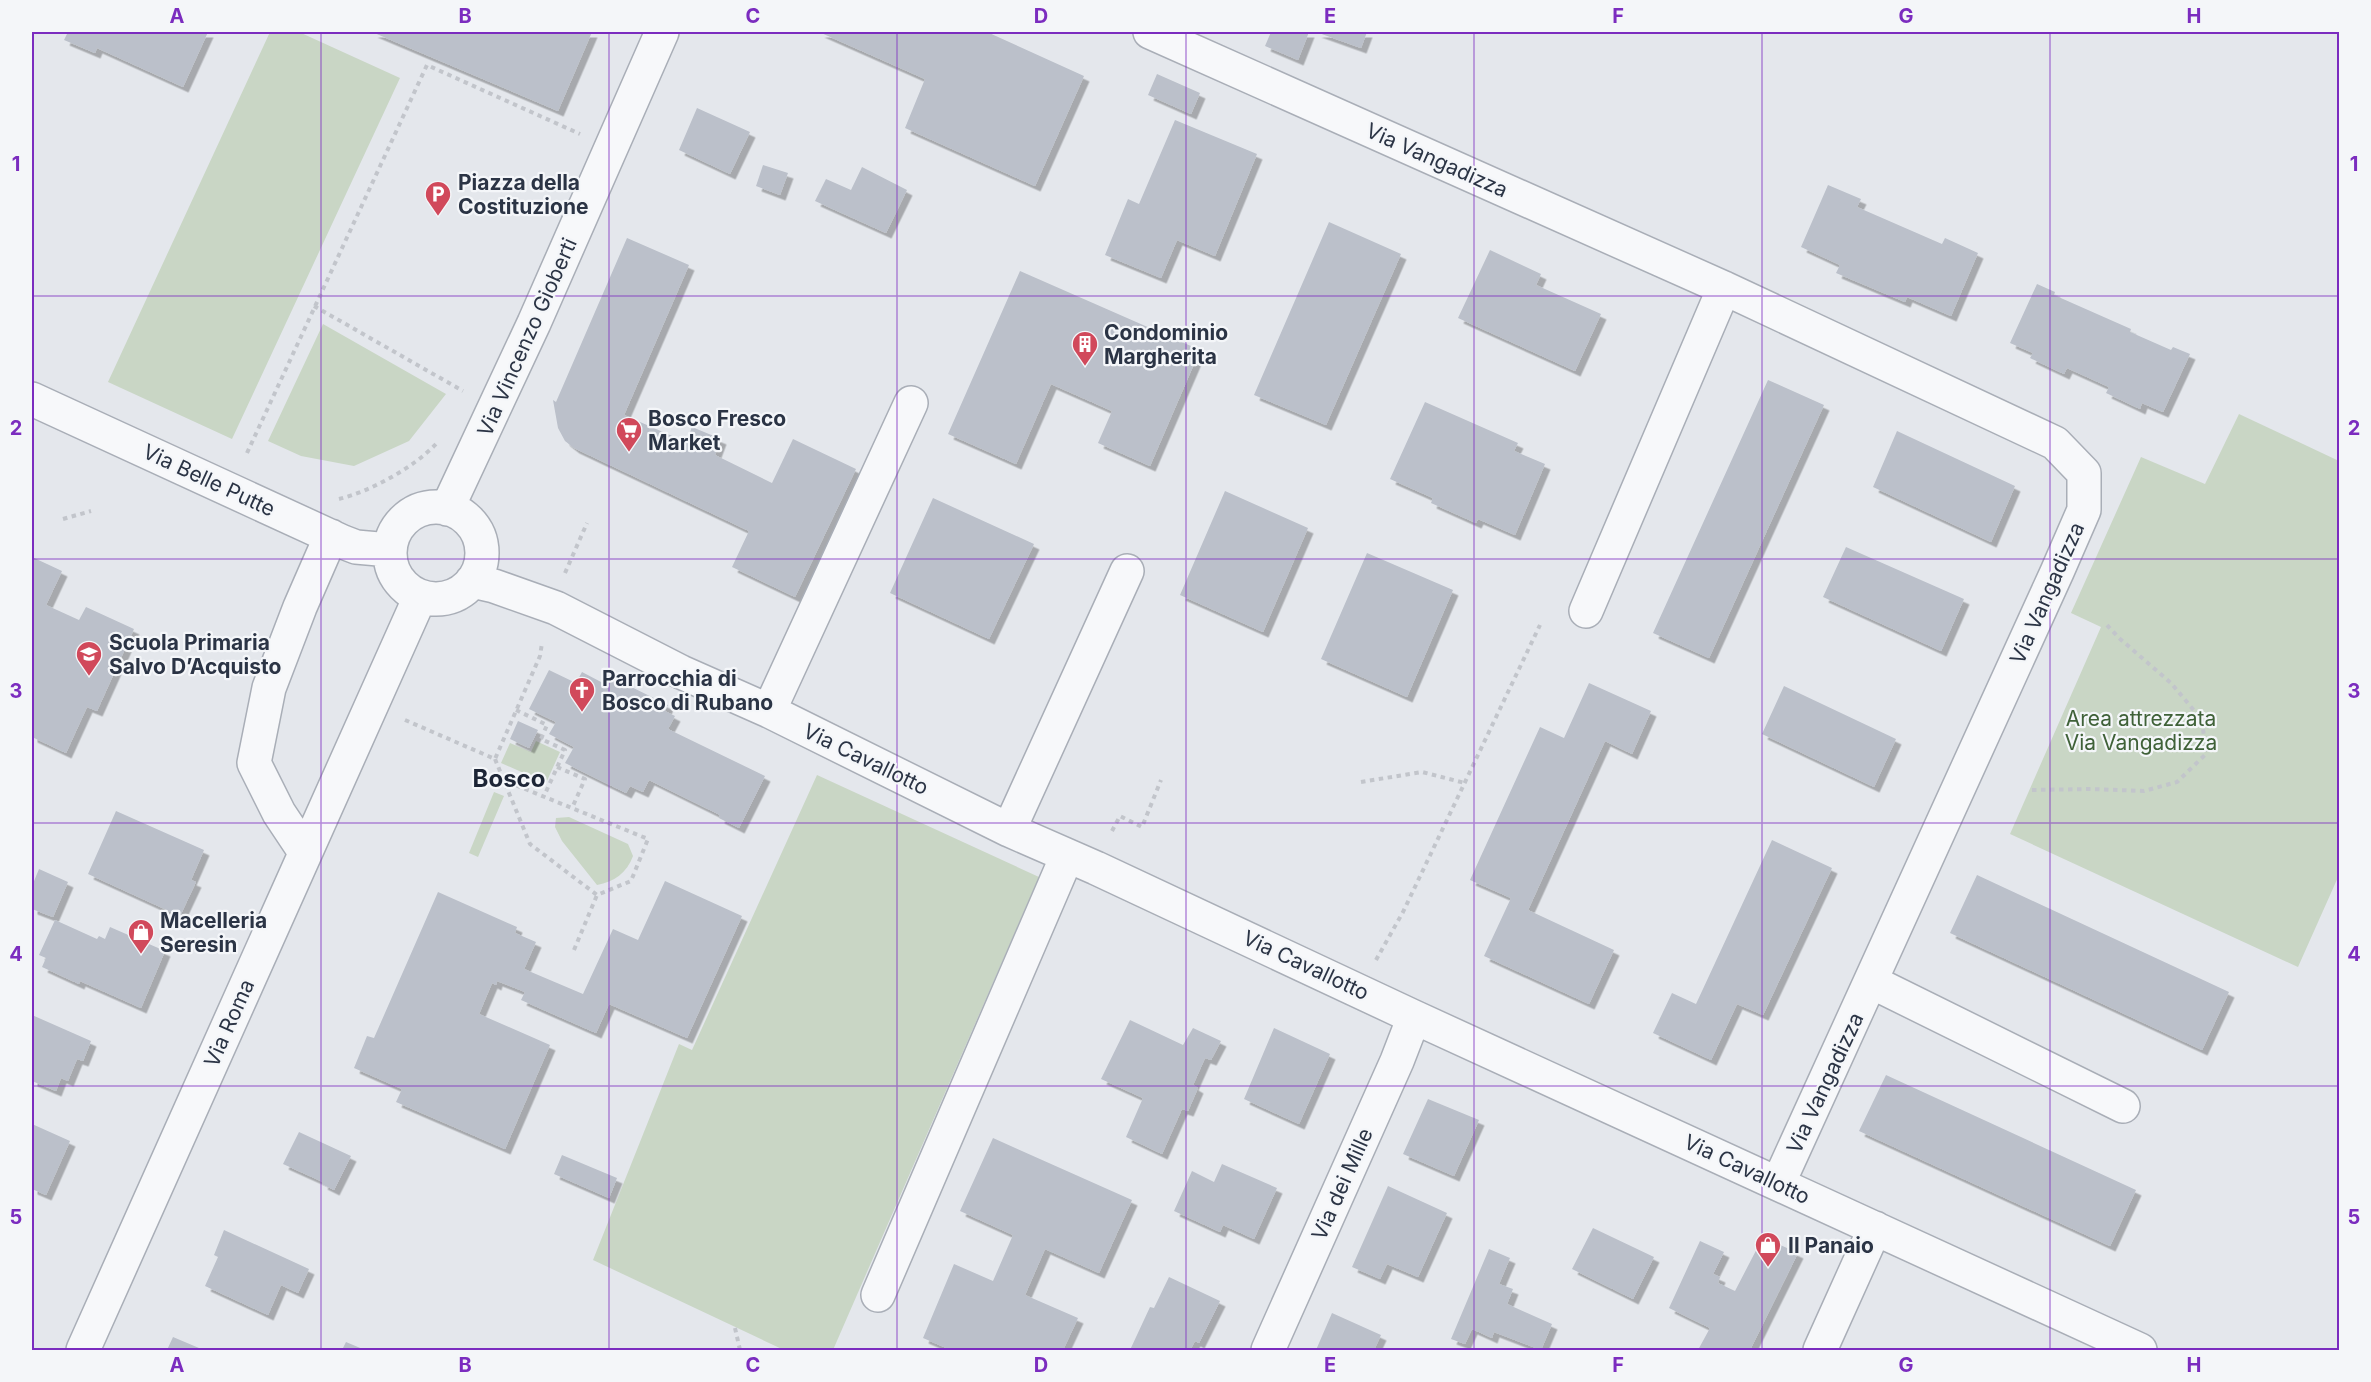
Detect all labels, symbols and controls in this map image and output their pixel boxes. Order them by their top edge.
text: A [170,4,185,28]
text: B [458,4,472,28]
text: C [746,4,760,28]
text: D [1034,4,1048,28]
text: E [1324,4,1336,28]
text: F [1612,4,1624,28]
text: G [1898,4,1914,28]
text: H [2187,4,2201,28]
street label: Via Vangadizza [1362,118,1512,202]
text: 1 [12,152,20,176]
text: 1 [2350,152,2358,176]
place label: Piazza della Costituzione [458,170,589,219]
parking icon: Piazza della Costituzione [423,179,453,217]
street label: Via Vincenzo Gioberti [472,234,582,440]
place label: Condominio Margherita [1104,320,1228,369]
building icon: Condominio Margherita [1070,329,1100,367]
place label: Bosco Fresco Market [648,406,786,455]
supermarket icon: Bosco Fresco Market [614,415,644,453]
text: 2 [10,416,22,440]
text: 2 [2348,416,2360,440]
street label: Via Belle Putte [139,439,279,521]
street label: Via Vangadizza [2005,518,2089,668]
place label: Scuola Primaria Salvo D’Acquisto [109,630,282,679]
school or university icon: Scuola Primaria Salvo D’Acquisto [74,639,104,677]
place label: Parrocchia di Bosco di Rubano [602,666,773,715]
church icon: Parrocchia di Bosco di Rubano [567,675,597,713]
text: 3 [10,679,22,703]
text: 3 [2348,679,2360,703]
park label: Area attrezzata Via Vangadizza [2065,706,2217,755]
street label: Via Cavallotto [799,718,933,800]
district label: Bosco [473,764,545,793]
place label: Macelleria Seresin [160,908,267,957]
shop icon: Macelleria Seresin [126,917,156,955]
street label: Via Cavallotto [1239,925,1373,1005]
text: 4 [9,942,23,966]
text: 4 [2347,942,2361,966]
street label: Via Roma [199,975,259,1071]
street label: Via Vangadizza [1781,1009,1869,1157]
street label: Via dei Mille [1306,1124,1378,1244]
street label: Via Cavallotto [1680,1129,1814,1209]
text: 5 [10,1205,22,1229]
text: 5 [2348,1205,2360,1229]
shop icon: Il Panaio [1753,1230,1783,1268]
place label: Il Panaio [1788,1233,1874,1258]
text: A [170,1353,185,1377]
text: B [458,1353,472,1377]
text: C [746,1353,760,1377]
text: D [1034,1353,1048,1377]
text: E [1324,1353,1336,1377]
text: F [1612,1353,1624,1377]
text: G [1898,1353,1914,1377]
text: H [2187,1353,2201,1377]

